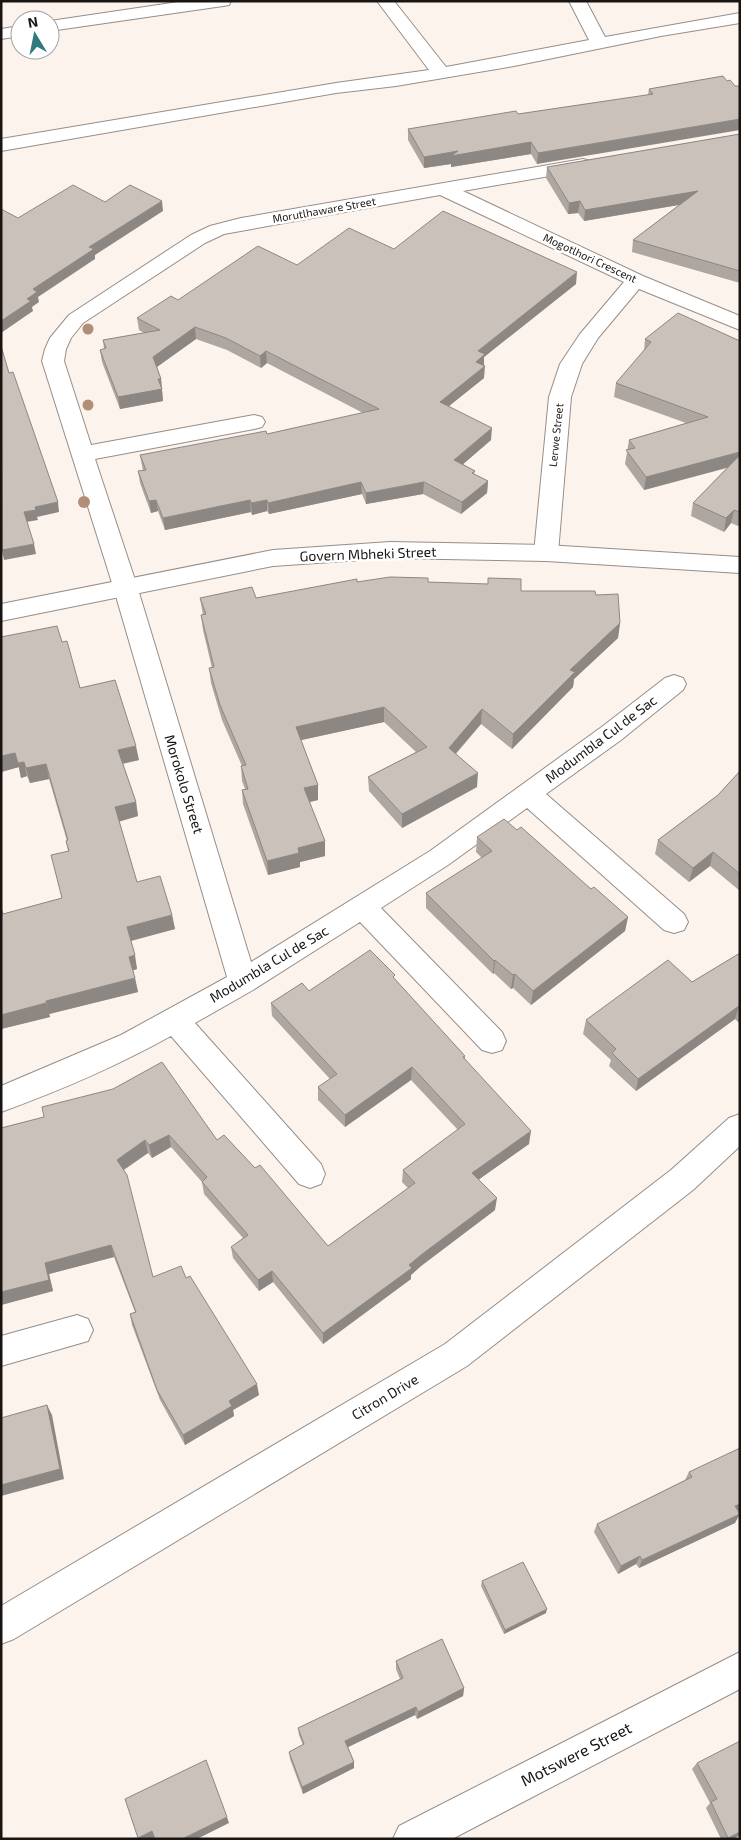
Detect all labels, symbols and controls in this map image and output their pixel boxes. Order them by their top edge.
north arrow [10,10,60,60]
text: N [26,12,39,31]
street label: Morutlhaware Street [271,194,377,225]
street label: Mogotlhori Crescent [541,230,639,285]
street label: Lerwe Street [546,402,565,467]
street label: Govern Mbheki Street [299,543,437,564]
street label: Modumbla Cul de Sac [542,691,660,786]
street label: Morokolo Street [161,732,208,835]
street label: Modumbla Cul de Sac [206,921,331,1006]
street label: Citron Drive [348,1370,421,1423]
street label: Motswere Street [517,1717,634,1790]

